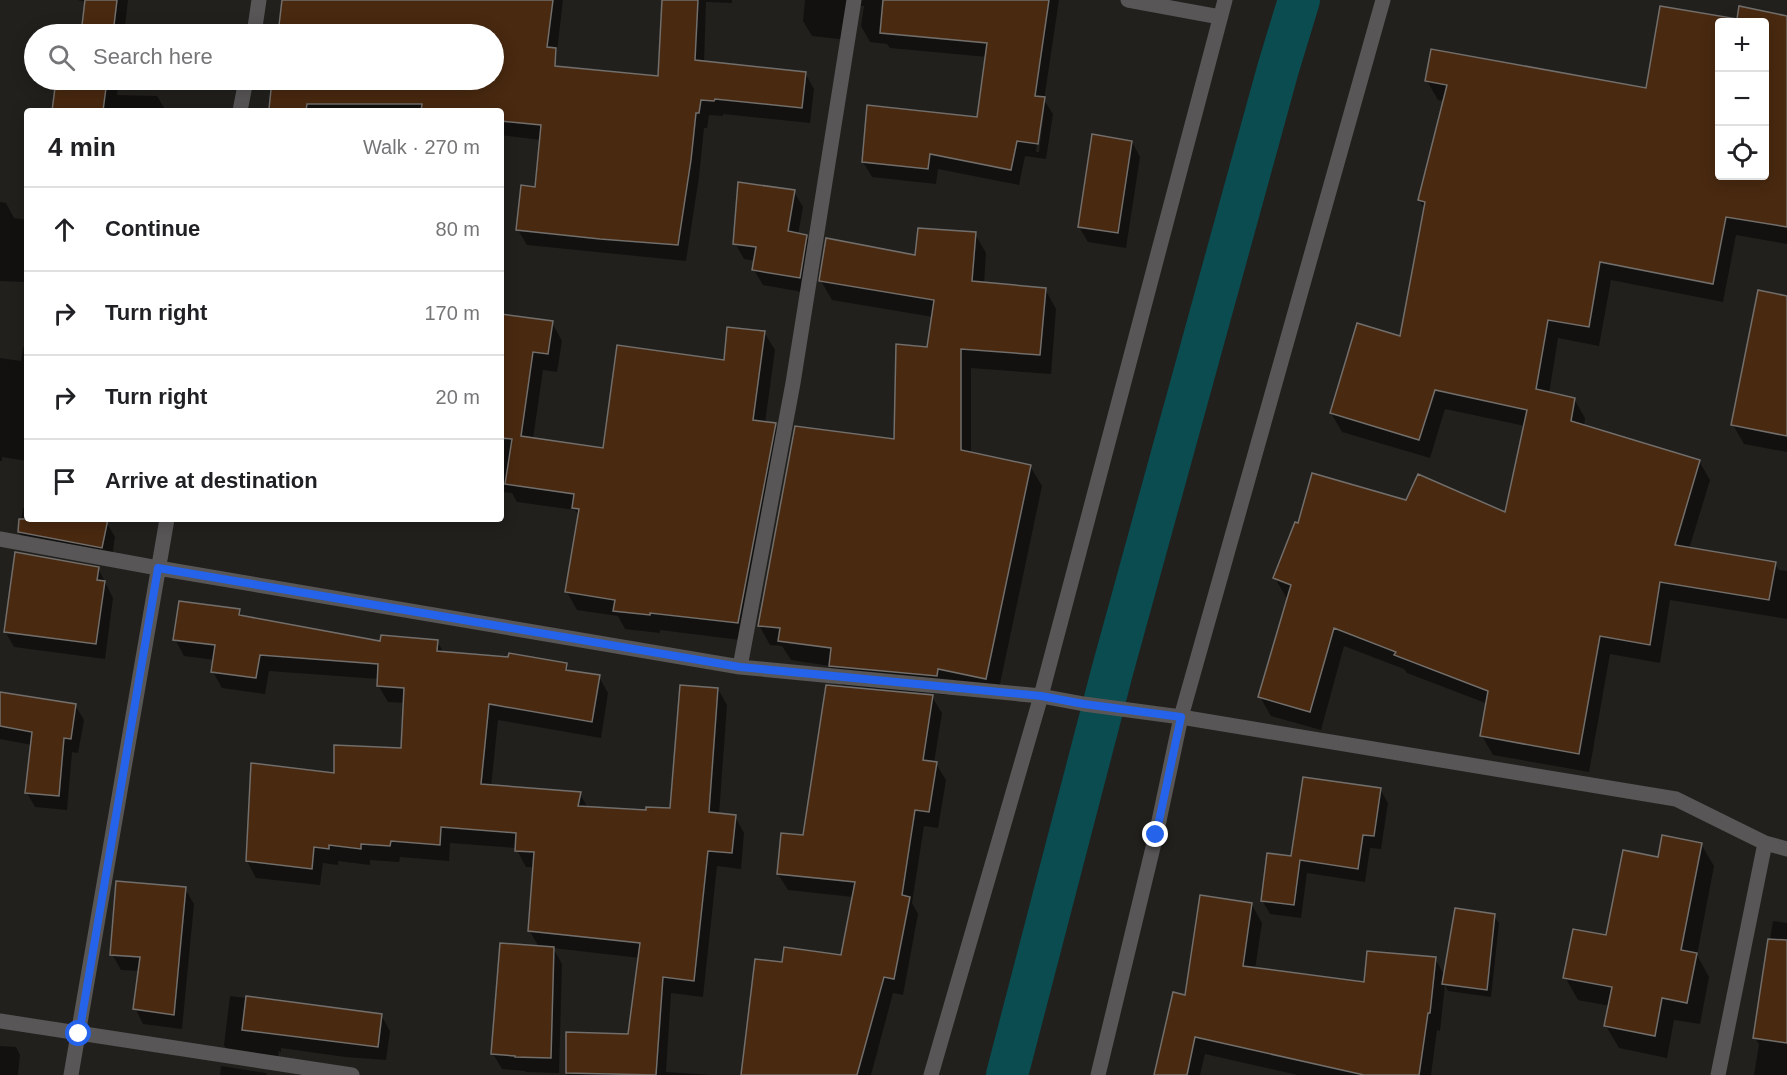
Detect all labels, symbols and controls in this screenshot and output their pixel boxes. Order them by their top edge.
map controls [1715,18,1769,180]
button: + [1715,18,1769,72]
search box [24,24,504,90]
icon: search [45,41,78,74]
text: Search here [93,44,213,69]
button: − [1715,72,1769,126]
button: locate [1715,126,1769,180]
text: 4 min [48,132,116,162]
text: Walk · 270 m [363,136,480,158]
icon: ahead [48,213,81,246]
text: Continue [105,216,200,241]
text: 80 m [436,218,480,240]
icon: right [48,297,81,330]
text: Turn right [105,300,207,325]
text: 170 m [424,302,480,324]
icon: right [48,381,81,414]
text: Turn right [105,384,207,409]
text: 20 m [436,386,480,408]
icon: arrive [48,465,81,498]
text: Arrive at destination [105,468,318,493]
route end [1142,821,1168,847]
route start [65,1020,91,1046]

